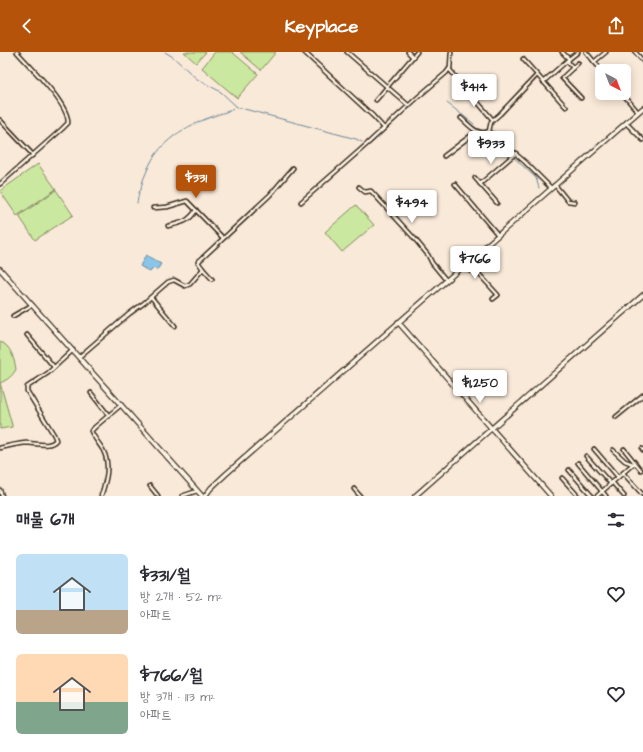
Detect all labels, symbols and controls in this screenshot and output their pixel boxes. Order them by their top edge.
text: Keyplace [285,14,358,39]
icon: back [16,15,38,37]
icon: share [605,15,627,37]
north arrow [595,64,631,100]
map controls [595,64,631,100]
pin: $414 [450,74,498,108]
text: $414 [461,78,487,96]
pin: $933 [467,131,515,165]
text: $933 [477,135,505,153]
pin: $331 [172,165,220,199]
text: $331 [185,169,207,187]
pin: $494 [388,190,436,224]
text: $494 [396,194,428,212]
pin: $766 [451,246,499,280]
text: $766 [459,250,491,268]
pin: $1,250 [447,370,513,404]
text: $1,250 [462,374,498,392]
text: 매물 6개 [16,508,75,532]
icon: filters [605,509,627,531]
text: $331/월 [140,564,190,588]
icon: home [48,570,96,618]
icon: heart [605,583,627,605]
text: 방 2개 · 52 m² [140,588,223,606]
text: 아파트 [140,606,171,624]
text: $766/월 [140,664,203,688]
icon: home [48,670,96,718]
icon: heart [605,683,627,705]
text: 방 3개 · 113 m² [140,688,215,706]
text: 아파트 [140,706,171,724]

